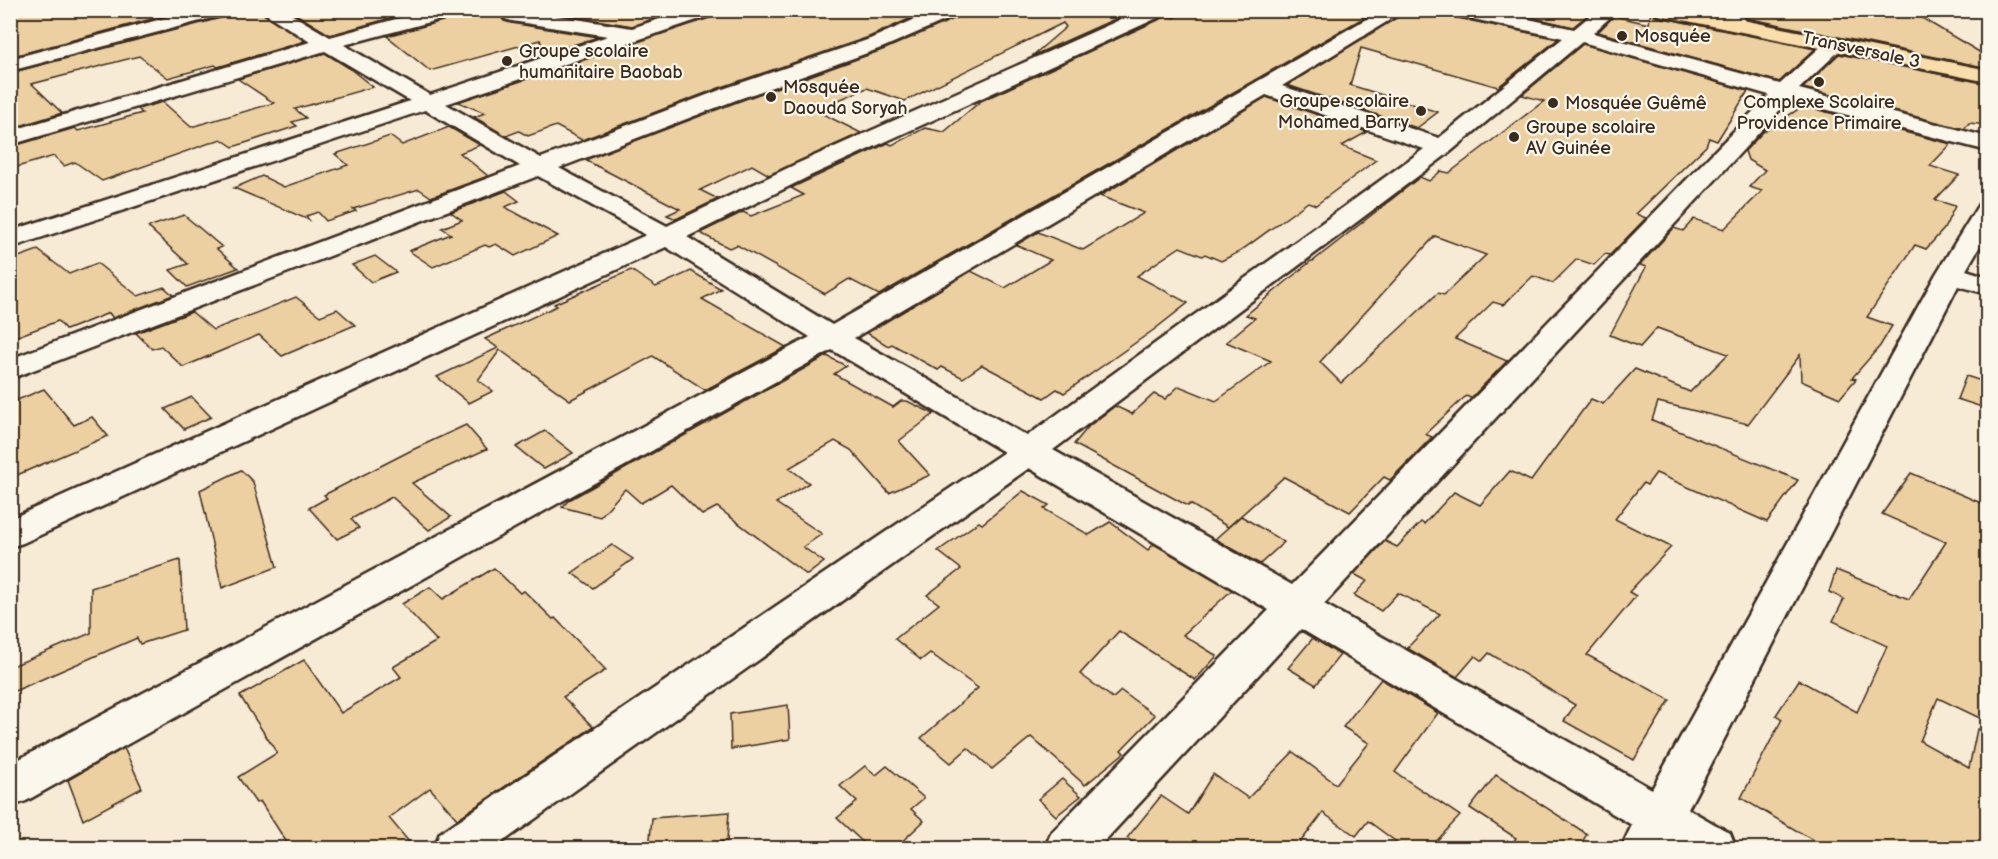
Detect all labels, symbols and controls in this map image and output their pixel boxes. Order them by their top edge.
place label: Mosquée [1634,26,1711,47]
street label: Transversale 3 [1800,27,1922,73]
marker: Mosquée [1615,29,1629,43]
place label: Groupe scolaire humanitaire Baobab [519,41,683,83]
marker: Groupe scolaire humanitaire Baobab [500,54,514,68]
marker: Complexe Scolaire Providence Primaire [1812,75,1826,89]
place label: Mosquée Daouda Soryah [783,77,907,119]
marker: Mosquée Daouda Soryah [764,90,778,104]
place label: Groupe scolaire Mohamed Barry [1278,91,1410,133]
place label: Complexe Scolaire Providence Primaire [1737,92,1902,134]
place label: Mosquée Guêmê [1565,93,1707,114]
marker: Mosquée Guêmê [1546,96,1560,110]
marker: Groupe scolaire Mohamed Barry [1414,104,1428,118]
place label: Groupe scolaire AV Guinée [1526,117,1656,159]
marker: Groupe scolaire AV Guinée [1507,130,1521,144]

